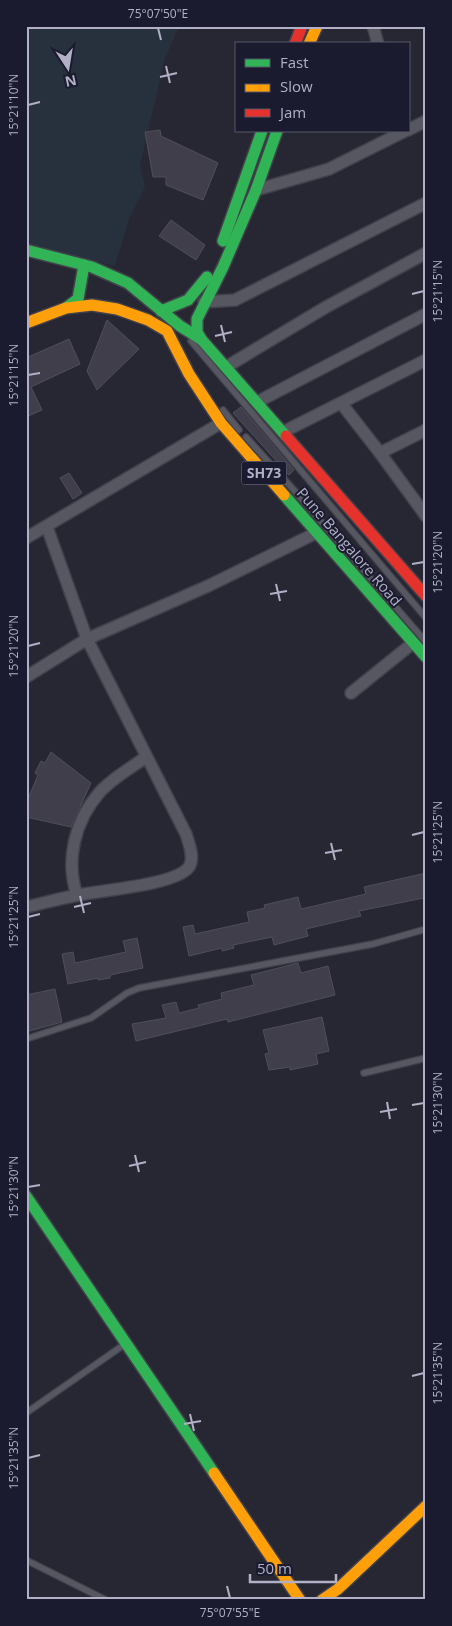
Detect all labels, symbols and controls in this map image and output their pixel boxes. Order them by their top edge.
text: 75°07'50"E [128,5,188,22]
north arrow [42,42,92,92]
legend [235,42,410,132]
text: Fast [280,52,309,72]
text: N [63,71,78,92]
text: 15°21'10"N [5,74,22,136]
text: Slow [280,76,313,96]
text: Jam [278,102,306,122]
text: 15°21'15"N [429,260,446,322]
text: 15°21'15"N [5,344,22,406]
road number: SH73 [242,462,286,484]
street label: Pune Bangalore Road [293,483,407,610]
text: 15°21'20"N [429,531,446,593]
text: 15°21'20"N [5,615,22,677]
text: 15°21'25"N [429,801,446,863]
text: 15°21'25"N [5,886,22,948]
text: 15°21'30"N [429,1072,446,1134]
text: 15°21'30"N [5,1156,22,1218]
text: 15°21'35"N [429,1342,446,1404]
text: 15°21'35"N [5,1427,22,1489]
scale bar [250,1551,336,1583]
text: 50 m [257,1558,292,1578]
text: 75°07'55"E [200,1604,260,1621]

